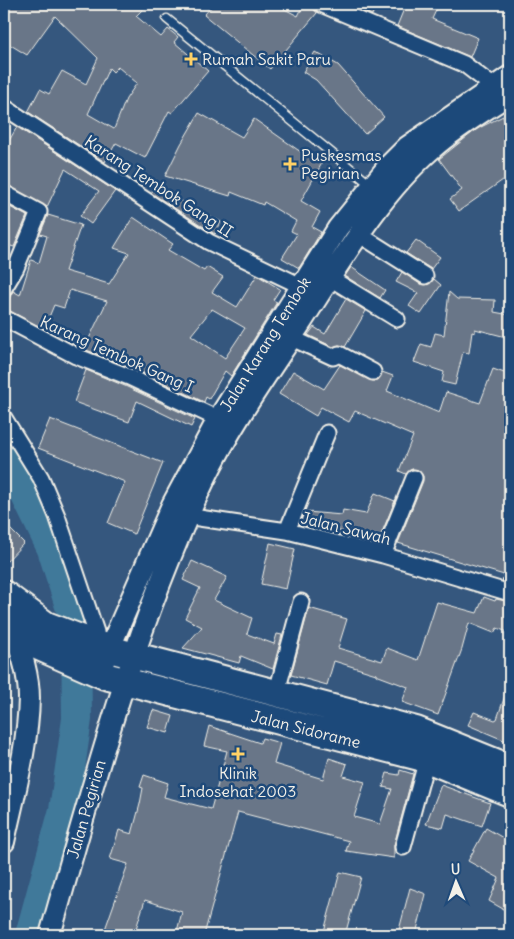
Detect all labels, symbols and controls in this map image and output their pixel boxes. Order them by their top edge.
place label: Rumah Sakit Paru [202,49,331,69]
marker: Rumah Sakit Paru [184,52,198,66]
street label: Karang Tembok Gang II [81,131,237,241]
place label: Puskesmas Pegirian [301,145,382,183]
marker: Puskesmas Pegirian [283,157,297,171]
street label: Jalan Karang Tembok [215,273,315,415]
street label: Karang Tembok Gang I [37,311,197,397]
street label: Jalan Sawah [299,507,393,549]
street label: Jalan Sidorame [249,706,363,752]
marker: Klinik Indosehat 2003 [231,747,245,761]
street label: Jalan Pegirian [62,757,110,861]
place label: Klinik Indosehat 2003 [180,763,296,801]
north arrow [432,856,482,906]
text: U [450,860,461,878]

